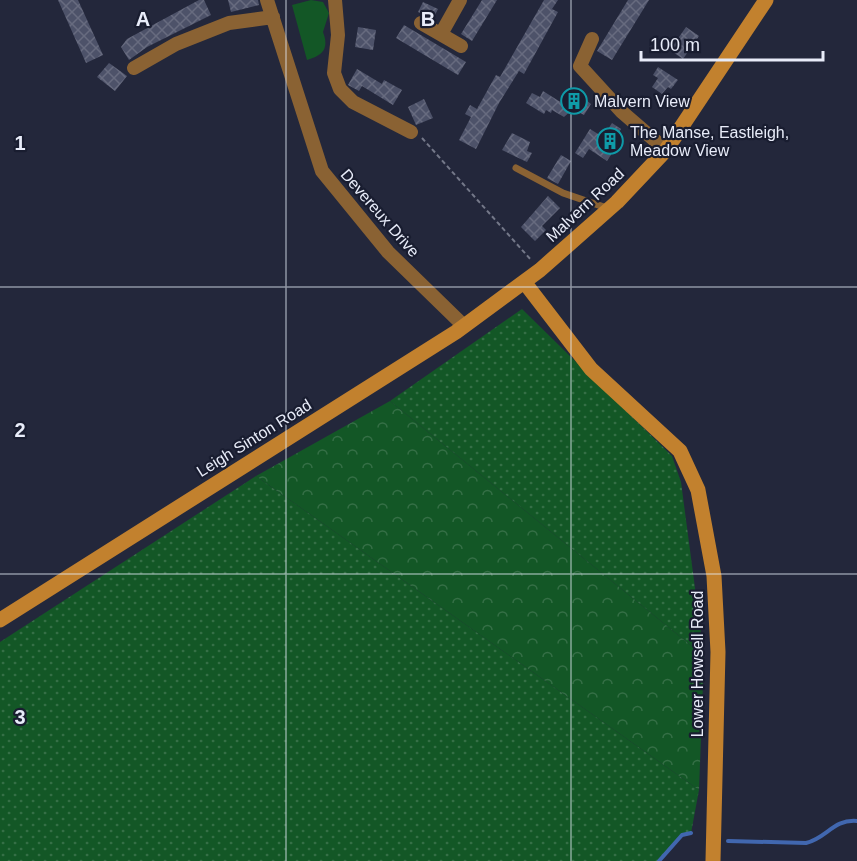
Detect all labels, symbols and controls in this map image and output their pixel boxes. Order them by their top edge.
text: A [136,8,150,30]
text: B [421,8,435,30]
scale bar [641,24,822,62]
text: 100 m [650,35,700,55]
building icon: Malvern View [559,86,589,116]
place label: Malvern View [594,93,690,110]
place label: The Manse, Eastleigh, Meadow View [630,124,789,159]
building icon: The Manse, Eastleigh, Meadow View [595,126,625,156]
text: 1 [14,132,26,154]
street label: Malvern Road [543,165,627,245]
street label: Devereux Drive [337,166,423,260]
street label: Leigh Sinton Road [194,396,314,480]
text: 2 [14,419,26,441]
street label: Lower Howsell Road [689,591,706,737]
text: 3 [14,706,26,728]

